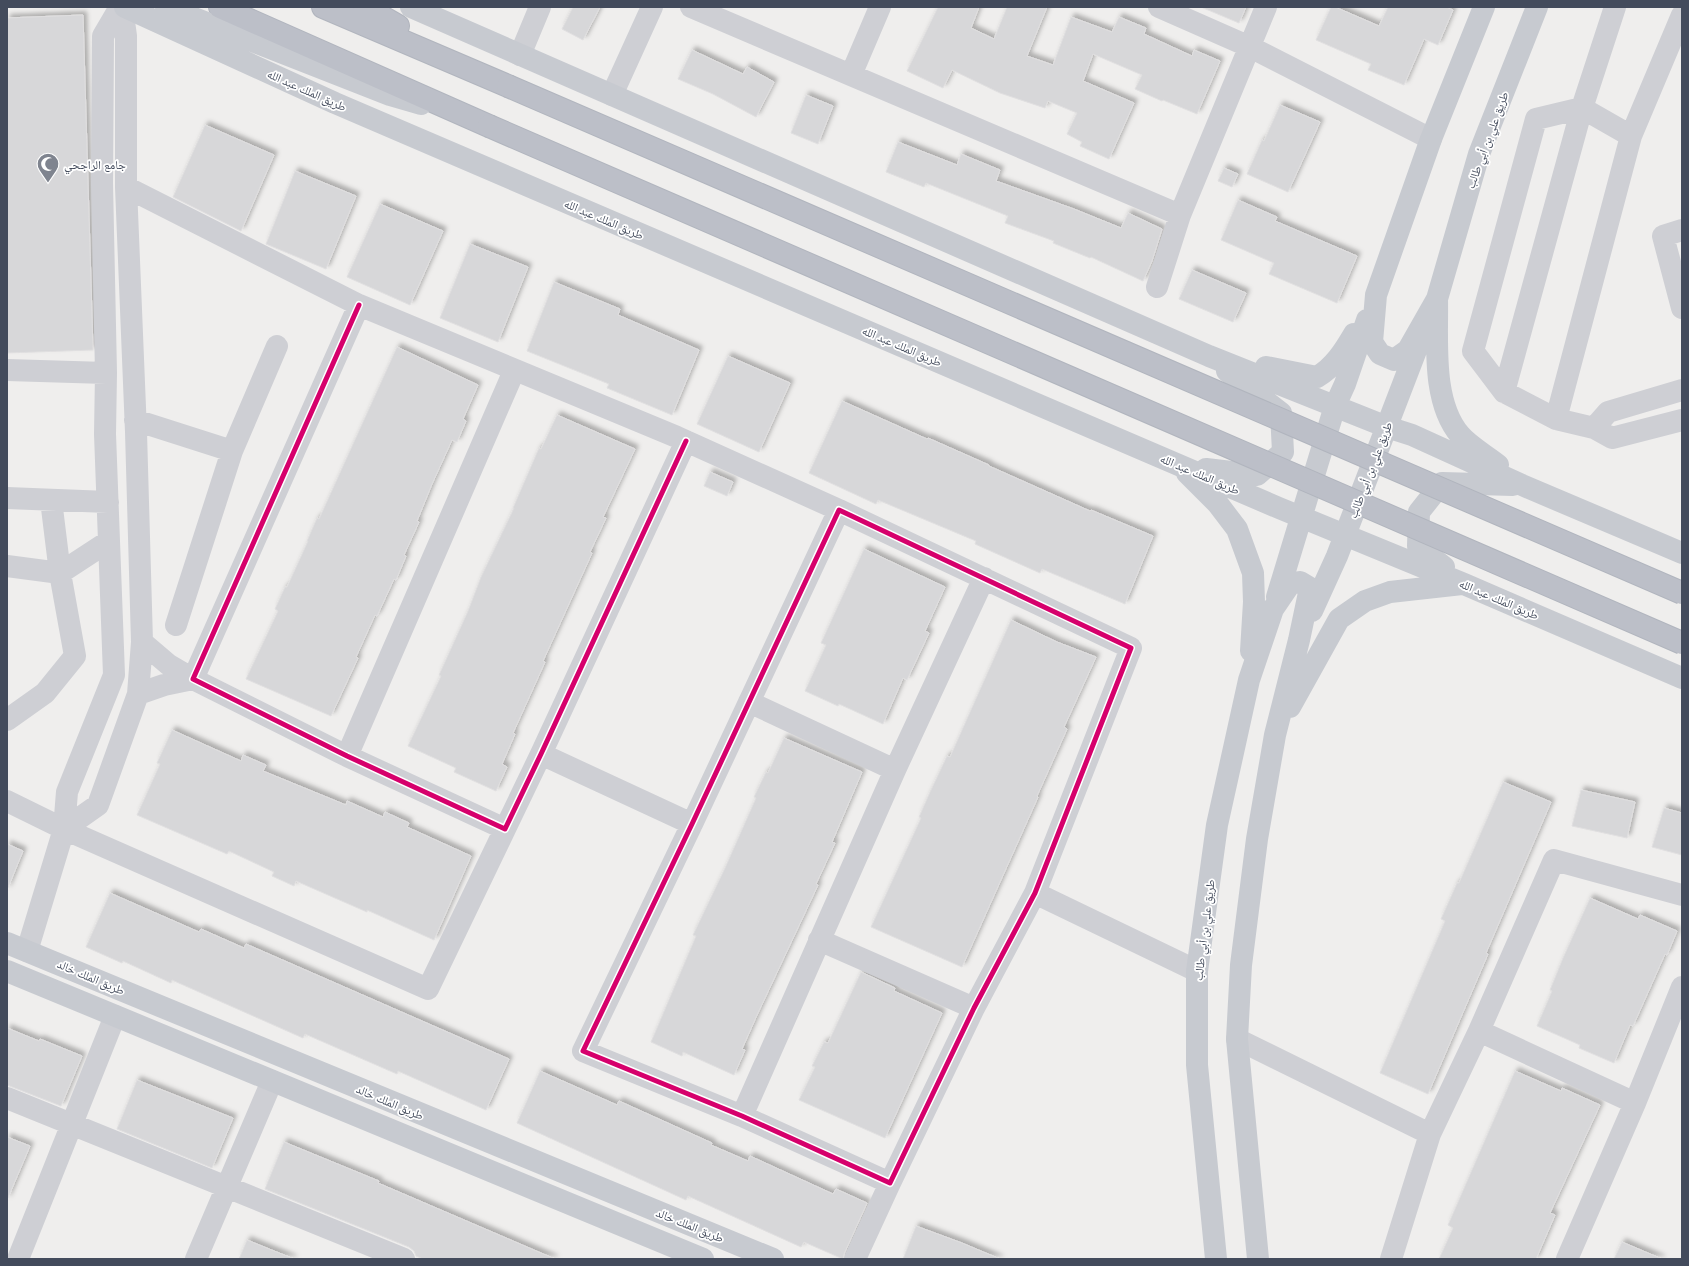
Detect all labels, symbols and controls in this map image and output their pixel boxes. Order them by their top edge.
street label: طريق الملك عبد الله [265,66,349,114]
street label: طريق علي بن أبي طالب [1462,89,1514,192]
mosque icon: جامع الراجحي [35,151,61,184]
place label: جامع الراجحي [64,157,126,175]
street label: طريق الملك عبد الله [562,195,646,243]
street label: طريق الملك عبد الله [860,322,944,370]
street label: طريق علي بن أبي طالب [1345,420,1398,521]
street label: طريق الملك عبد الله [1158,450,1242,498]
street label: طريق الملك عبد الله [1457,575,1541,623]
street label: طريق علي بن أبي طالب [1190,878,1221,982]
street label: طريق الملك خالد [55,956,127,998]
street label: طريق الملك خالد [354,1081,426,1123]
street label: طريق الملك خالد [654,1205,726,1246]

